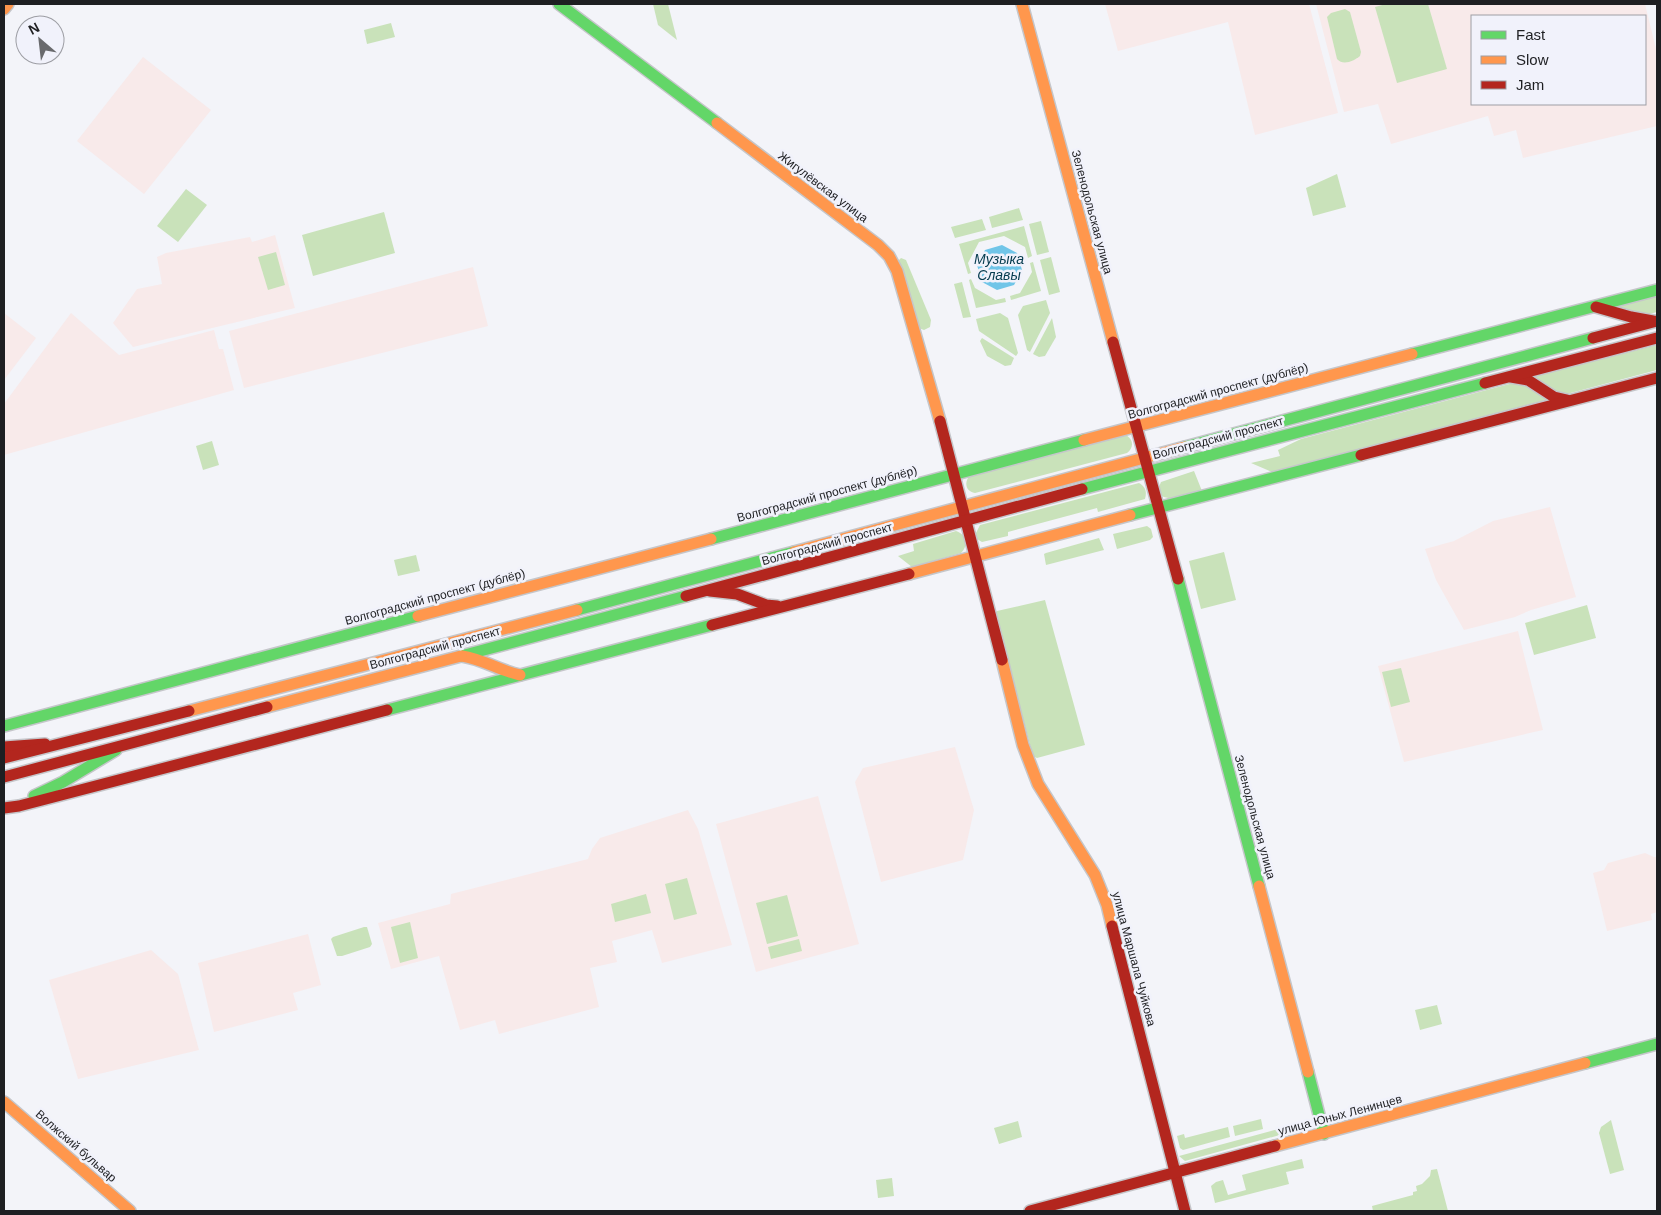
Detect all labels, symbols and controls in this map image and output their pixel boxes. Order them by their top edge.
north arrow [15,15,65,65]
legend [1471,15,1646,105]
text: N [26,19,42,38]
text: Fast [1516,26,1546,43]
text: Slow [1516,51,1549,68]
text: Jam [1516,76,1544,93]
street label: Зеленодольская улица [1069,148,1115,276]
street label: Жигулёвская улица [775,149,871,226]
water label: Музыка Славы [974,251,1024,283]
street label: Волгоградский проспект (дублёр) [1126,360,1310,422]
street label: Волгоградский проспект [1151,414,1285,462]
street label: Волгоградский проспект (дублёр) [735,463,919,525]
street label: Волгоградский проспект [760,520,894,568]
street label: Волгоградский проспект (дублёр) [343,566,527,628]
street label: Волгоградский проспект [368,624,502,672]
street label: Зеленодольская улица [1232,753,1278,881]
street label: улица Маршала Чуйкова [1109,890,1159,1028]
street label: улица Юных Ленинцев [1277,1092,1403,1138]
street label: Волжский бульвар [33,1107,120,1185]

